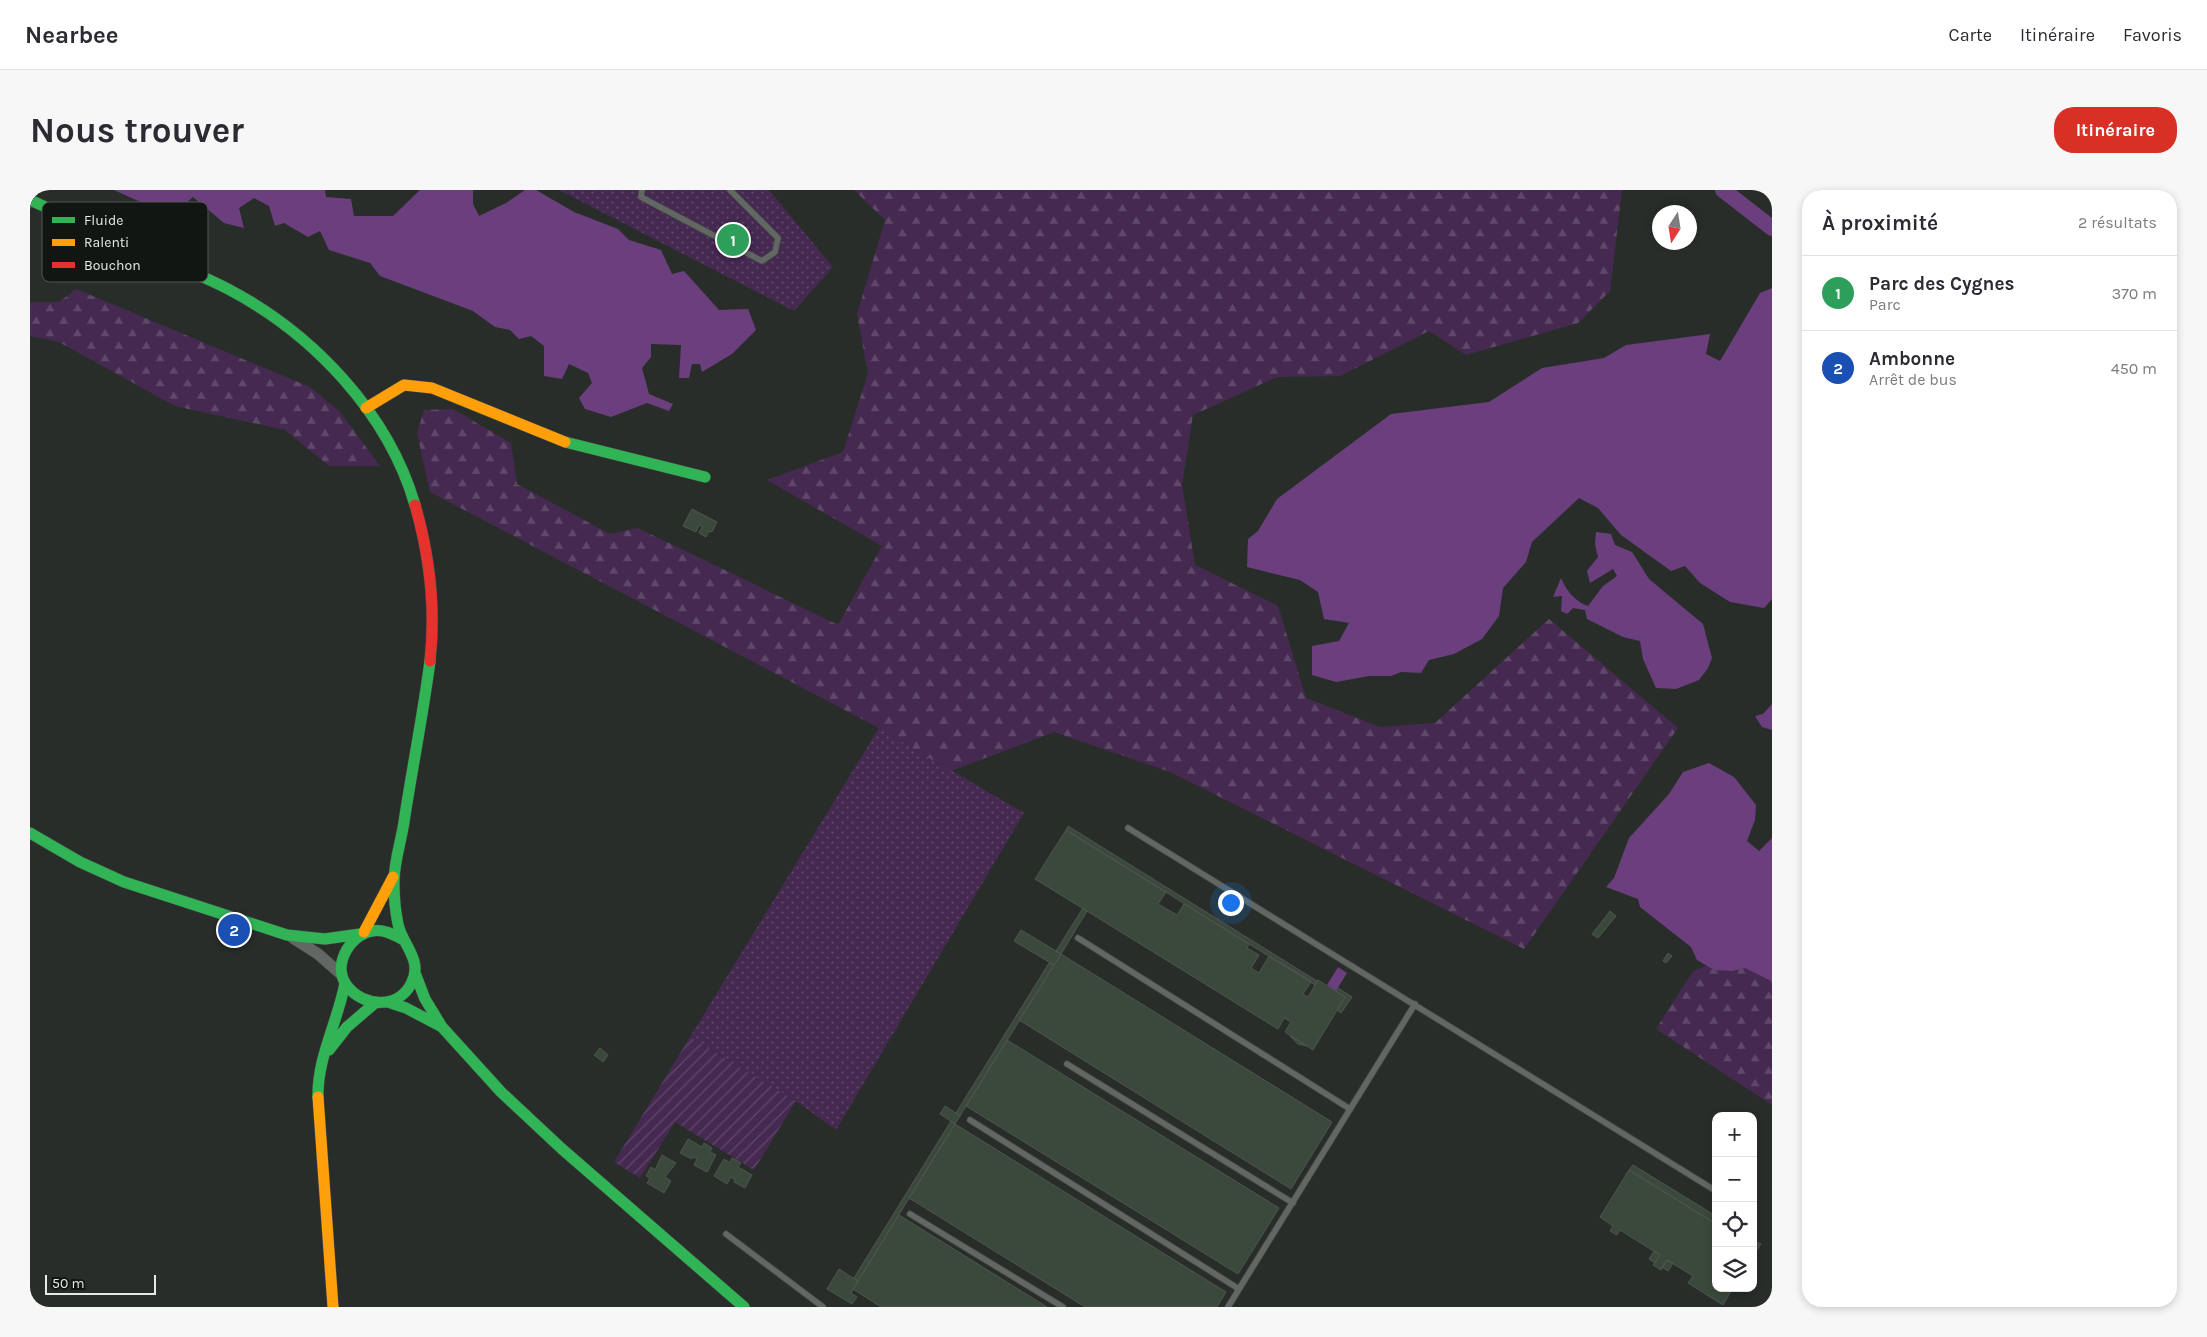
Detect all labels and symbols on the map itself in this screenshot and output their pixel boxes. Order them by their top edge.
legend [42,202,208,282]
north arrow [1652,205,1697,250]
text: Fluide [84,212,123,229]
pin: 1 [717,221,749,259]
text: Ralenti [84,234,129,251]
text: Bouchon [84,257,141,274]
your location [1218,890,1244,916]
pin: 2 [218,911,250,949]
scale bar [45,1272,156,1295]

